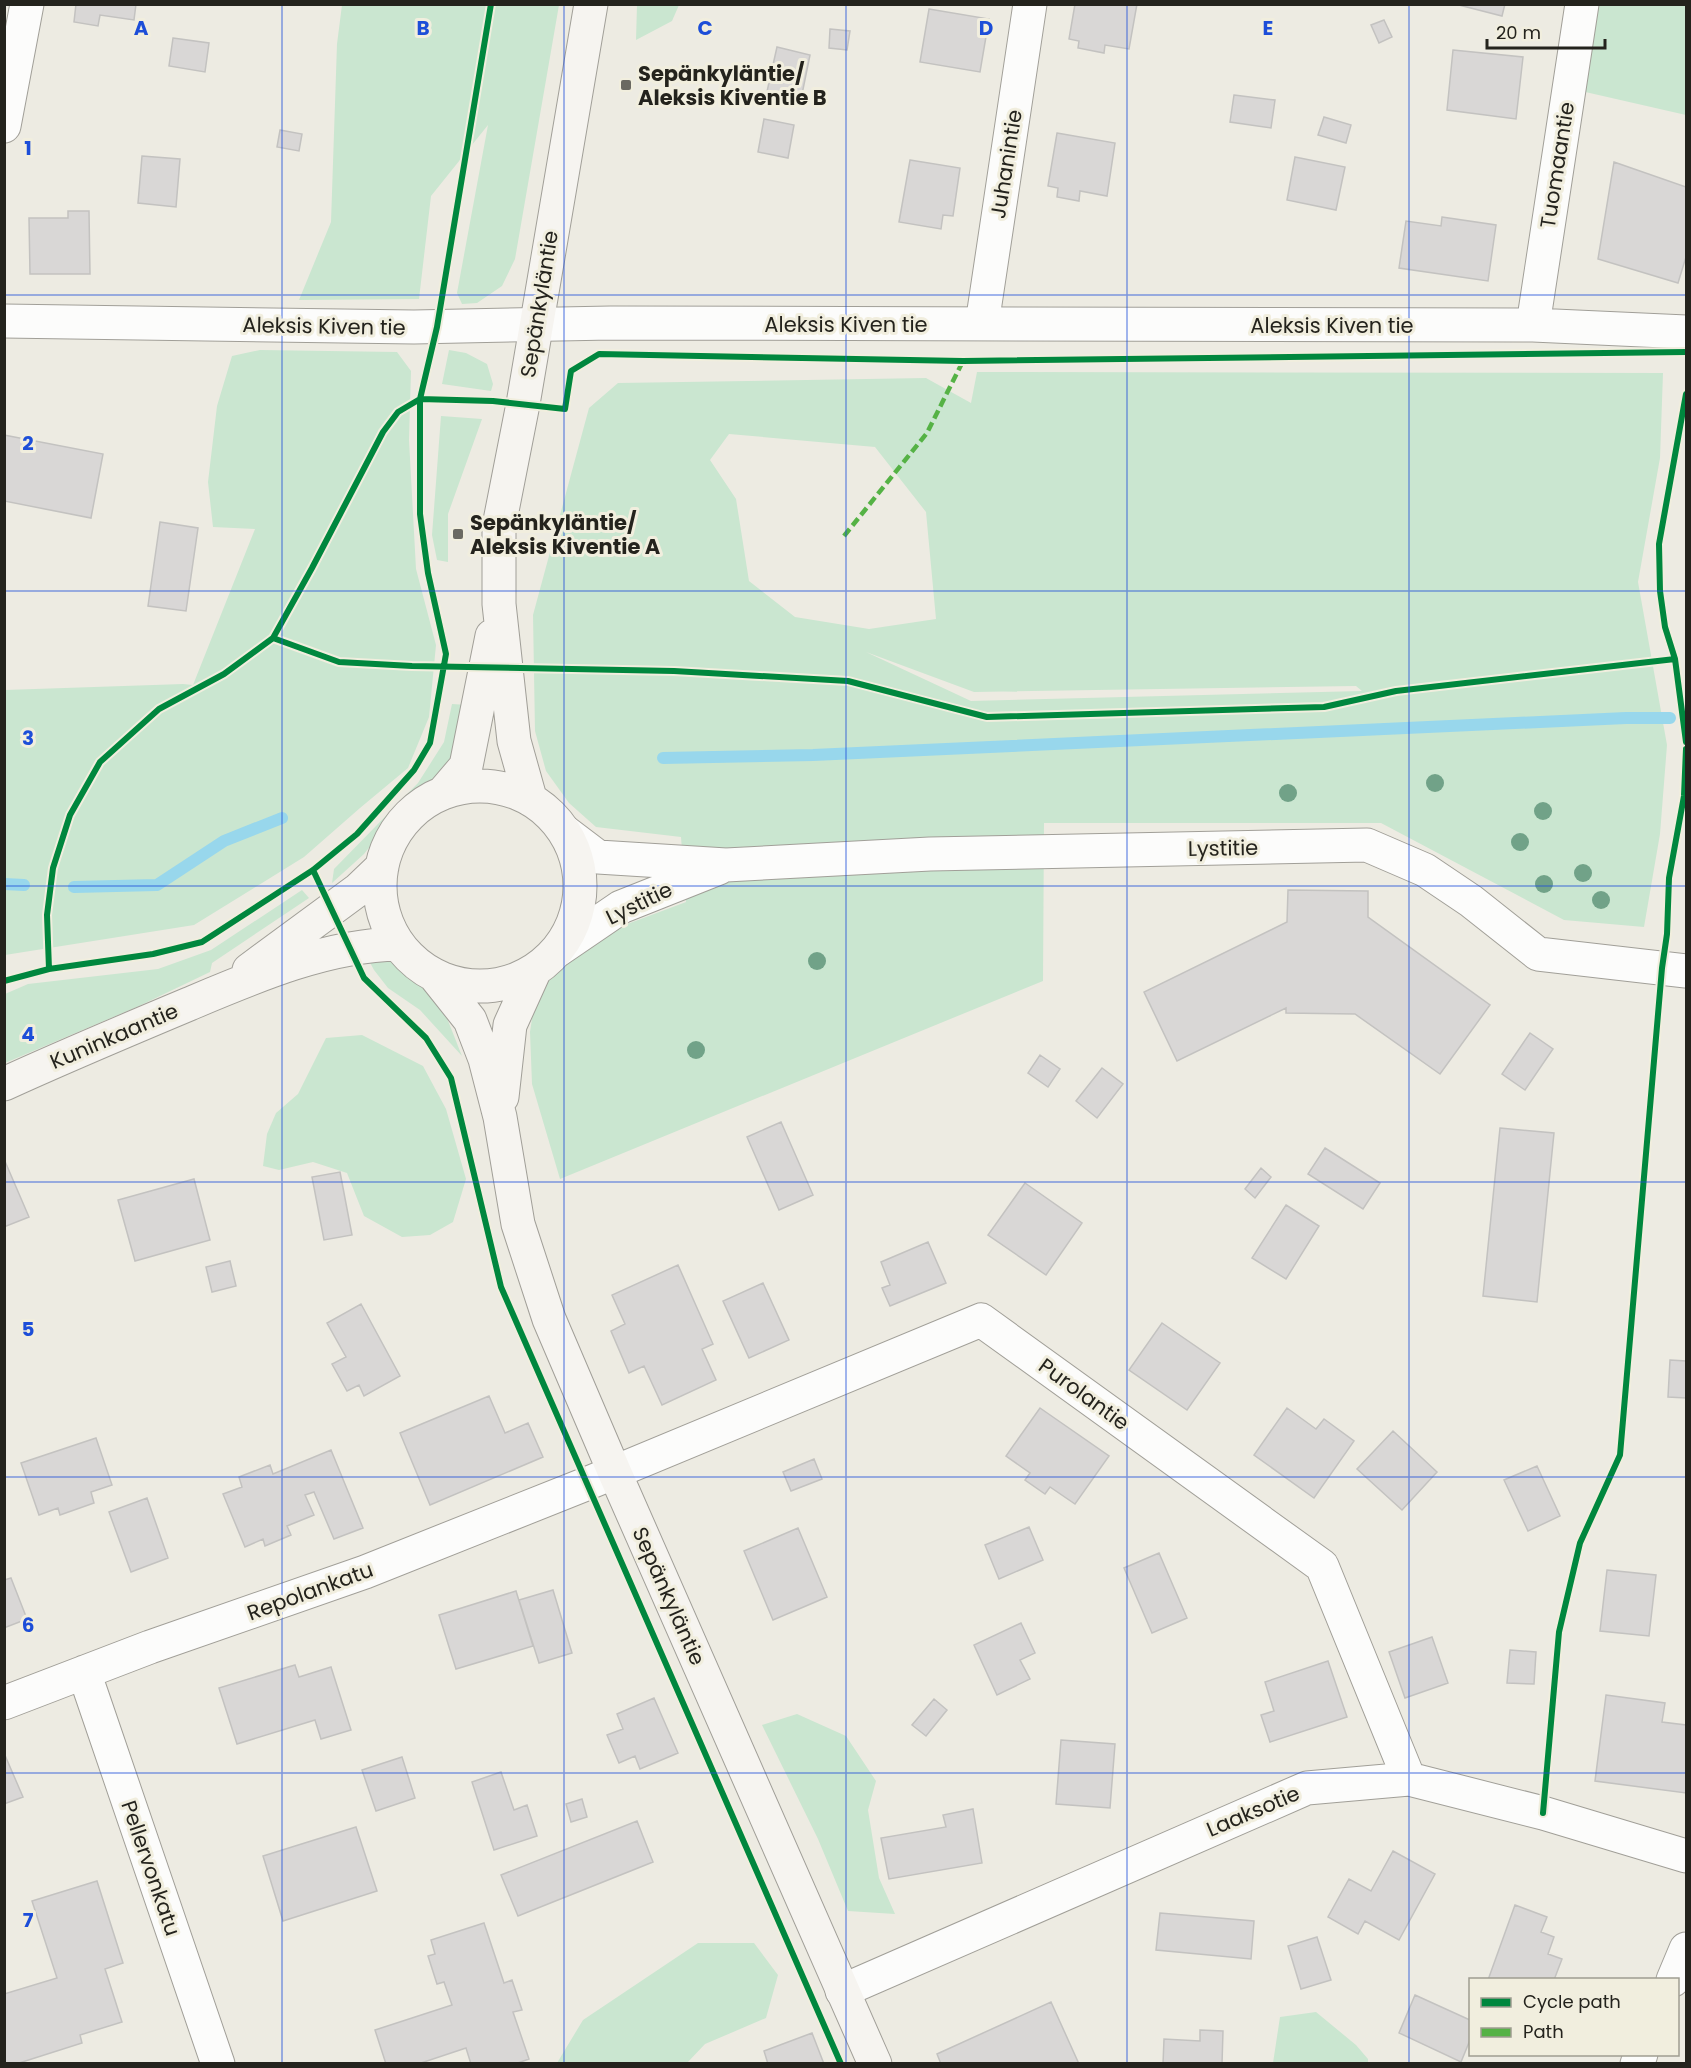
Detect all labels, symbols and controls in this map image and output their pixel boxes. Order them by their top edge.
scale bar [1487,12,1606,50]
text: A [134,14,149,42]
text: B [416,14,430,42]
text: C [697,14,713,42]
text: D [979,14,993,42]
text: E [1263,14,1273,42]
text: 20 m [1496,20,1541,45]
place label: Sepänkyläntie/ Aleksis Kiventie B [638,59,827,112]
marker: Sepänkyläntie/ Aleksis Kiventie B [619,78,633,92]
street label: Tuomaantie [1533,100,1581,230]
street label: Juhanintie [983,107,1029,221]
text: 1 [24,134,32,162]
street label: Sepänkyläntie [513,228,565,380]
street label: Aleksis Kiven tie [242,310,406,342]
street label: Aleksis Kiven tie [764,310,928,339]
street label: Aleksis Kiven tie [1250,311,1414,340]
text: 2 [22,429,34,457]
place label: Sepänkyläntie/ Aleksis Kiventie A [470,508,661,561]
marker: Sepänkyläntie/ Aleksis Kiventie A [451,527,465,541]
text: 3 [22,724,34,752]
street label: Lystitie [1188,833,1258,863]
street label: Lystitie [601,875,677,931]
street label: Kuninkaantie [45,996,183,1076]
text: 4 [21,1020,35,1048]
text: 5 [22,1315,35,1343]
street label: Purolantie [1033,1351,1135,1437]
street label: Sepänkyläntie [626,1522,712,1670]
street label: Repolankatu [243,1555,377,1627]
text: 6 [22,1611,34,1639]
street label: Laaksotie [1202,1778,1304,1844]
street label: Pellervonkatu [114,1797,188,1939]
text: 7 [23,1906,34,1934]
legend [1469,1978,1679,2056]
text: Cycle path [1523,1989,1621,2014]
text: Path [1523,2019,1564,2044]

